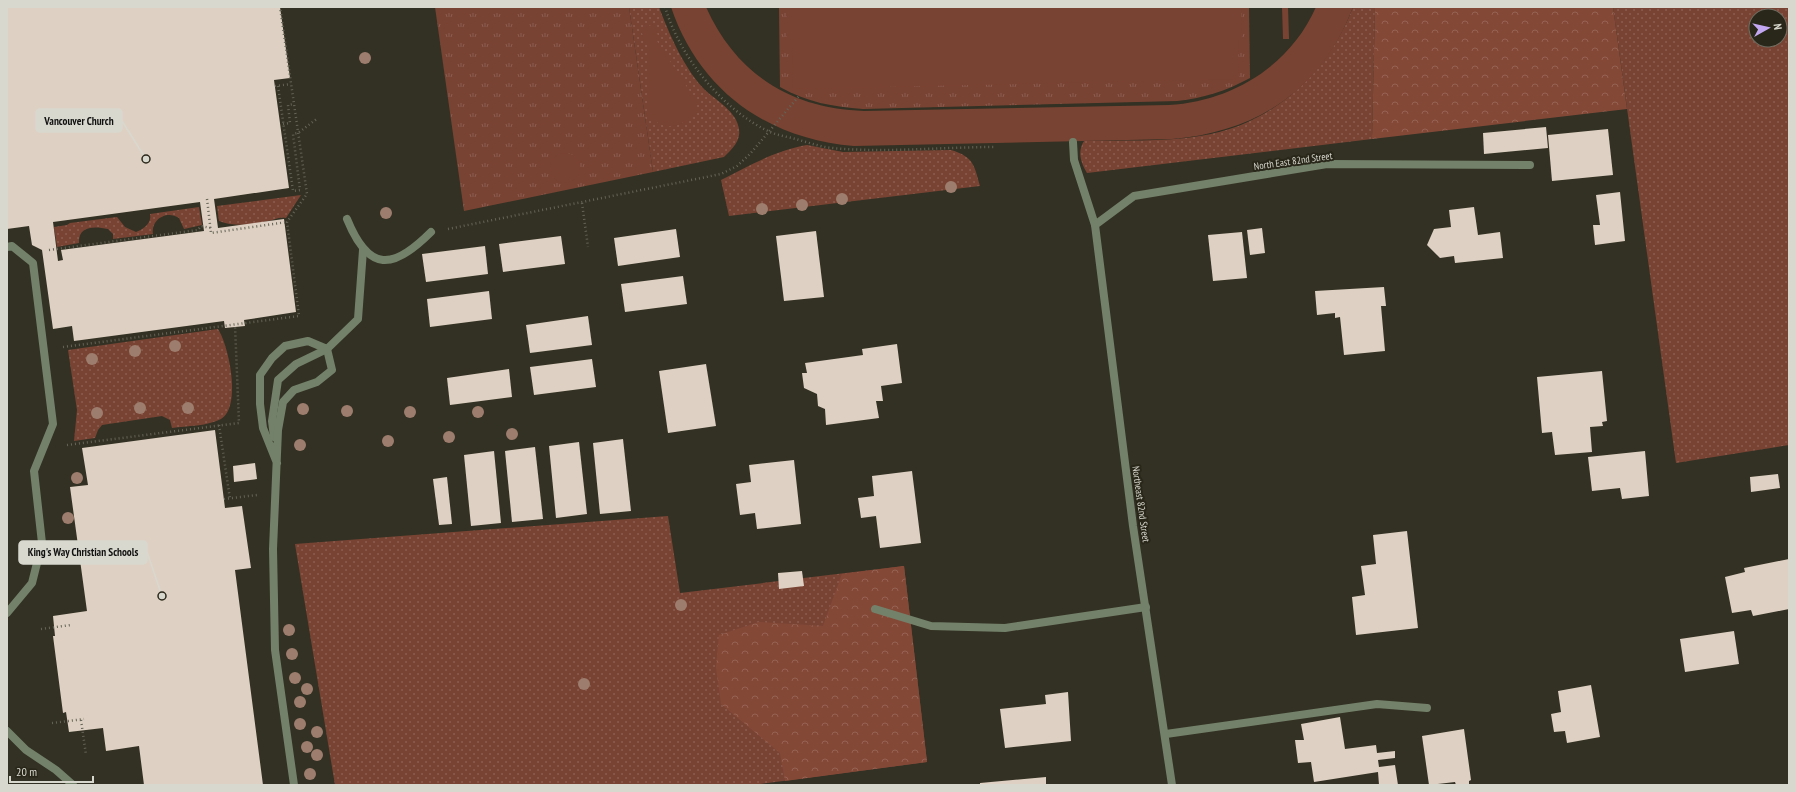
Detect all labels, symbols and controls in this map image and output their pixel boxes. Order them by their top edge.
north arrow [1748,8,1788,48]
text: N [1771,23,1785,31]
callout: Vancouver Church [36,109,122,132]
text: Vancouver Church [43,114,114,128]
street label: North East 82nd Street [1253,149,1333,173]
street label: Northeast 82nd Street [1129,465,1153,543]
callout: King's Way Christian Schools [19,541,147,564]
text: King's Way Christian Schools [28,545,138,559]
scale bar [10,758,93,784]
text: 20 m [16,764,37,779]

